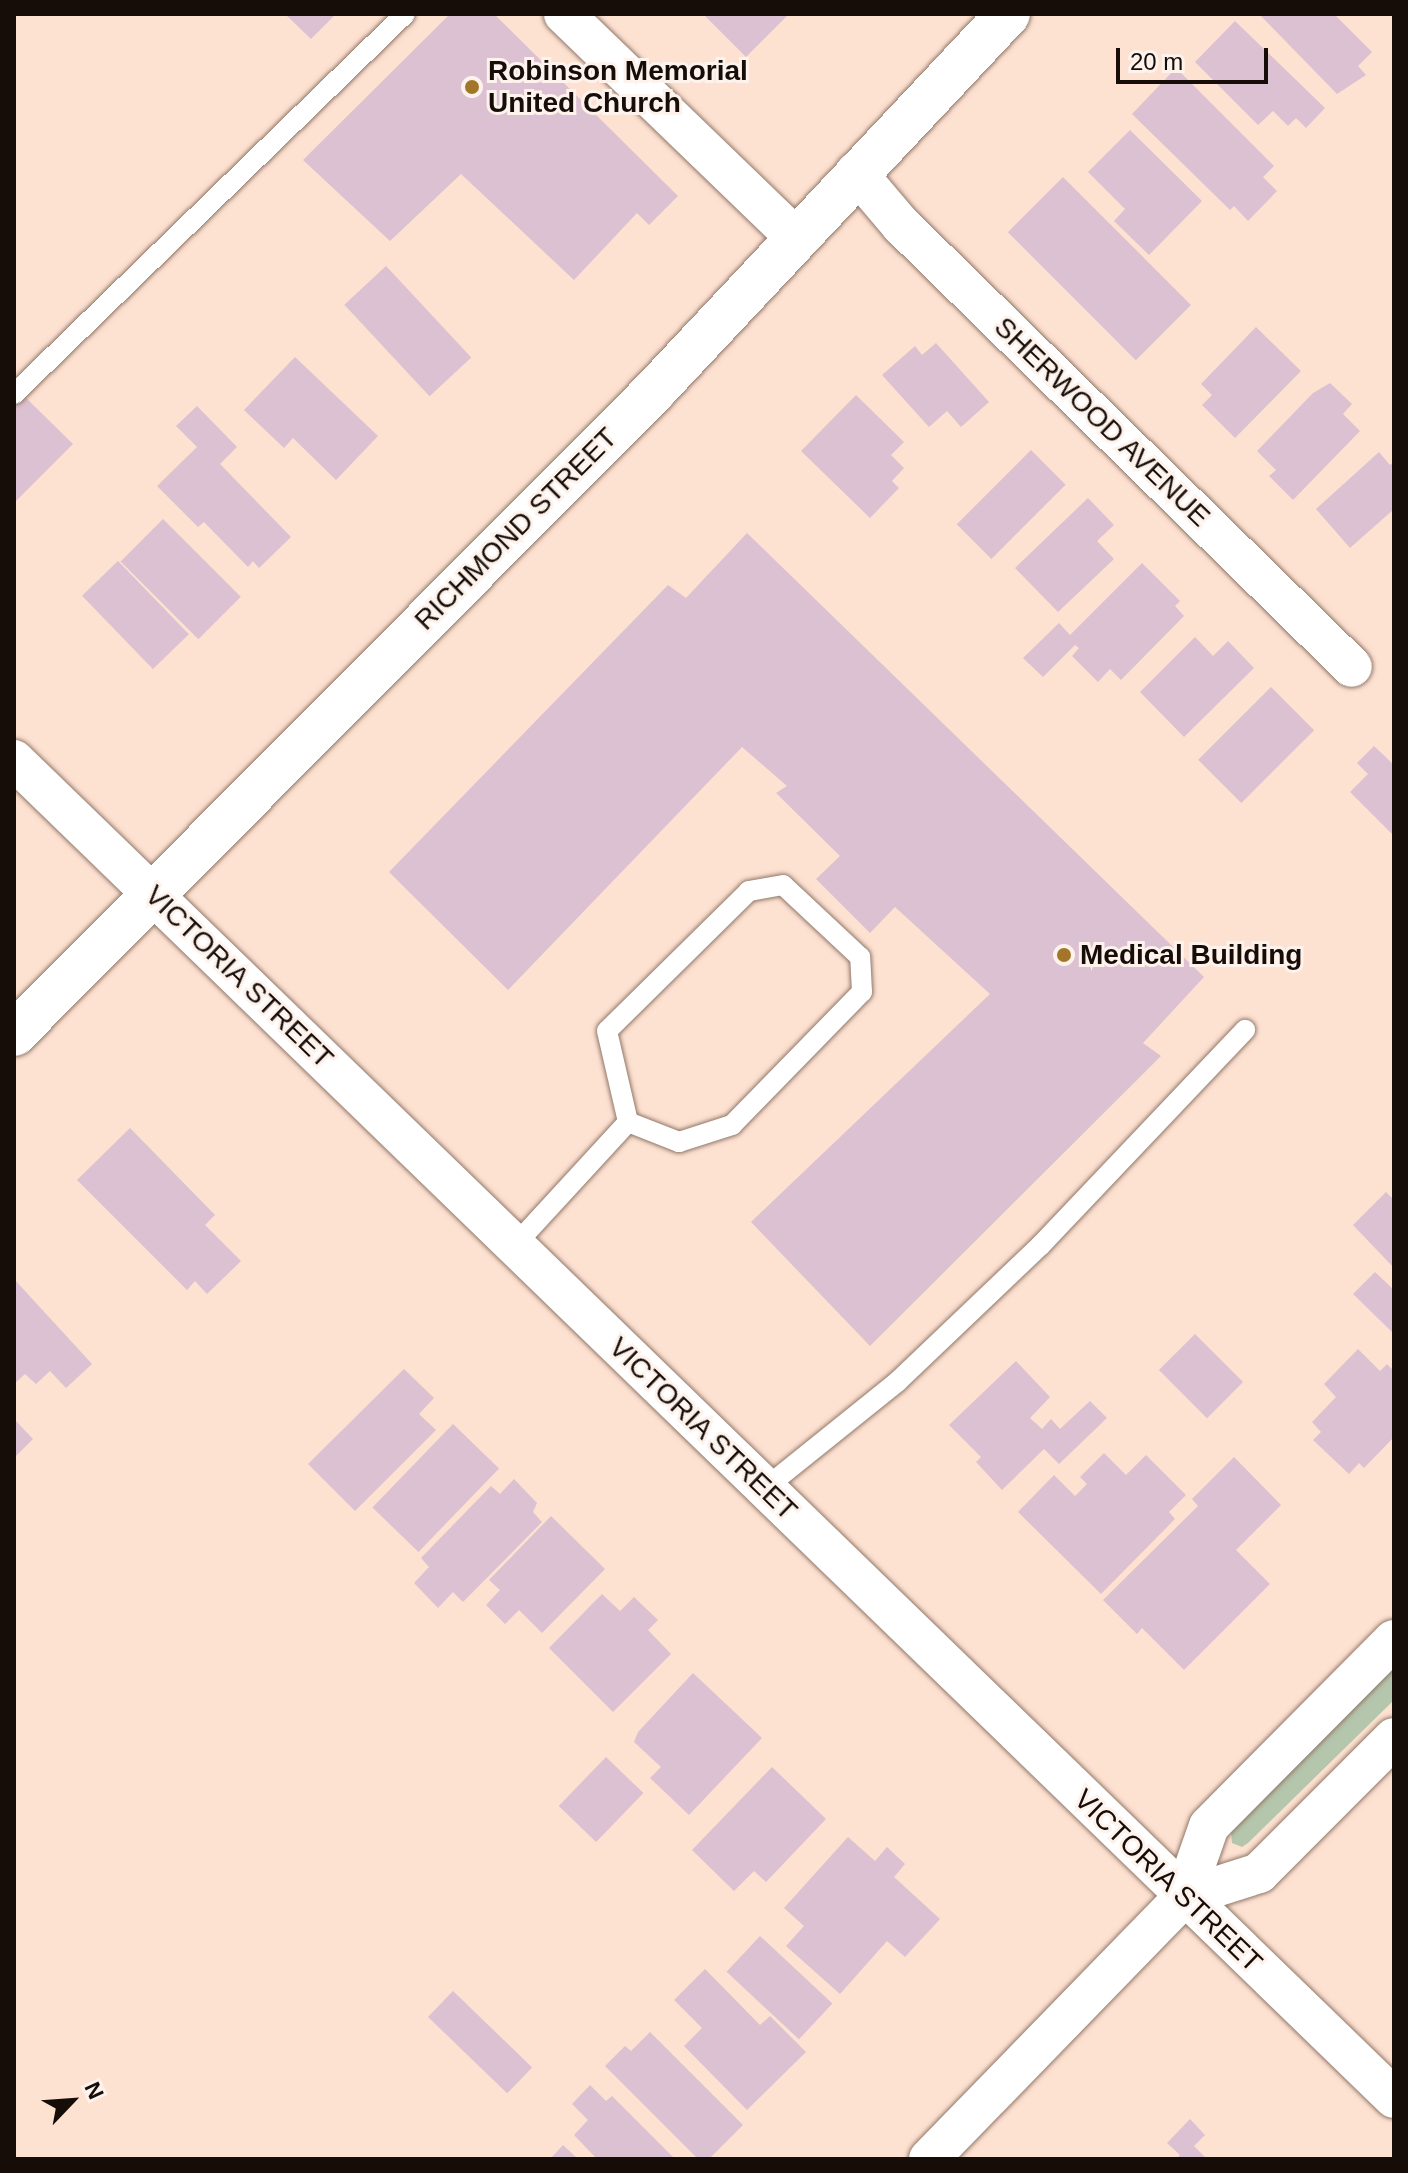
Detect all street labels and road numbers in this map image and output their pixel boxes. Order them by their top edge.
street label: SHERWOOD AVENUE [987,310,1217,534]
street label: RICHMOND STREET [408,421,624,637]
street label: VICTORIA STREET [137,878,341,1076]
street label: VICTORIA STREET [601,1330,805,1528]
street label: VICTORIA STREET [1066,1782,1270,1980]

